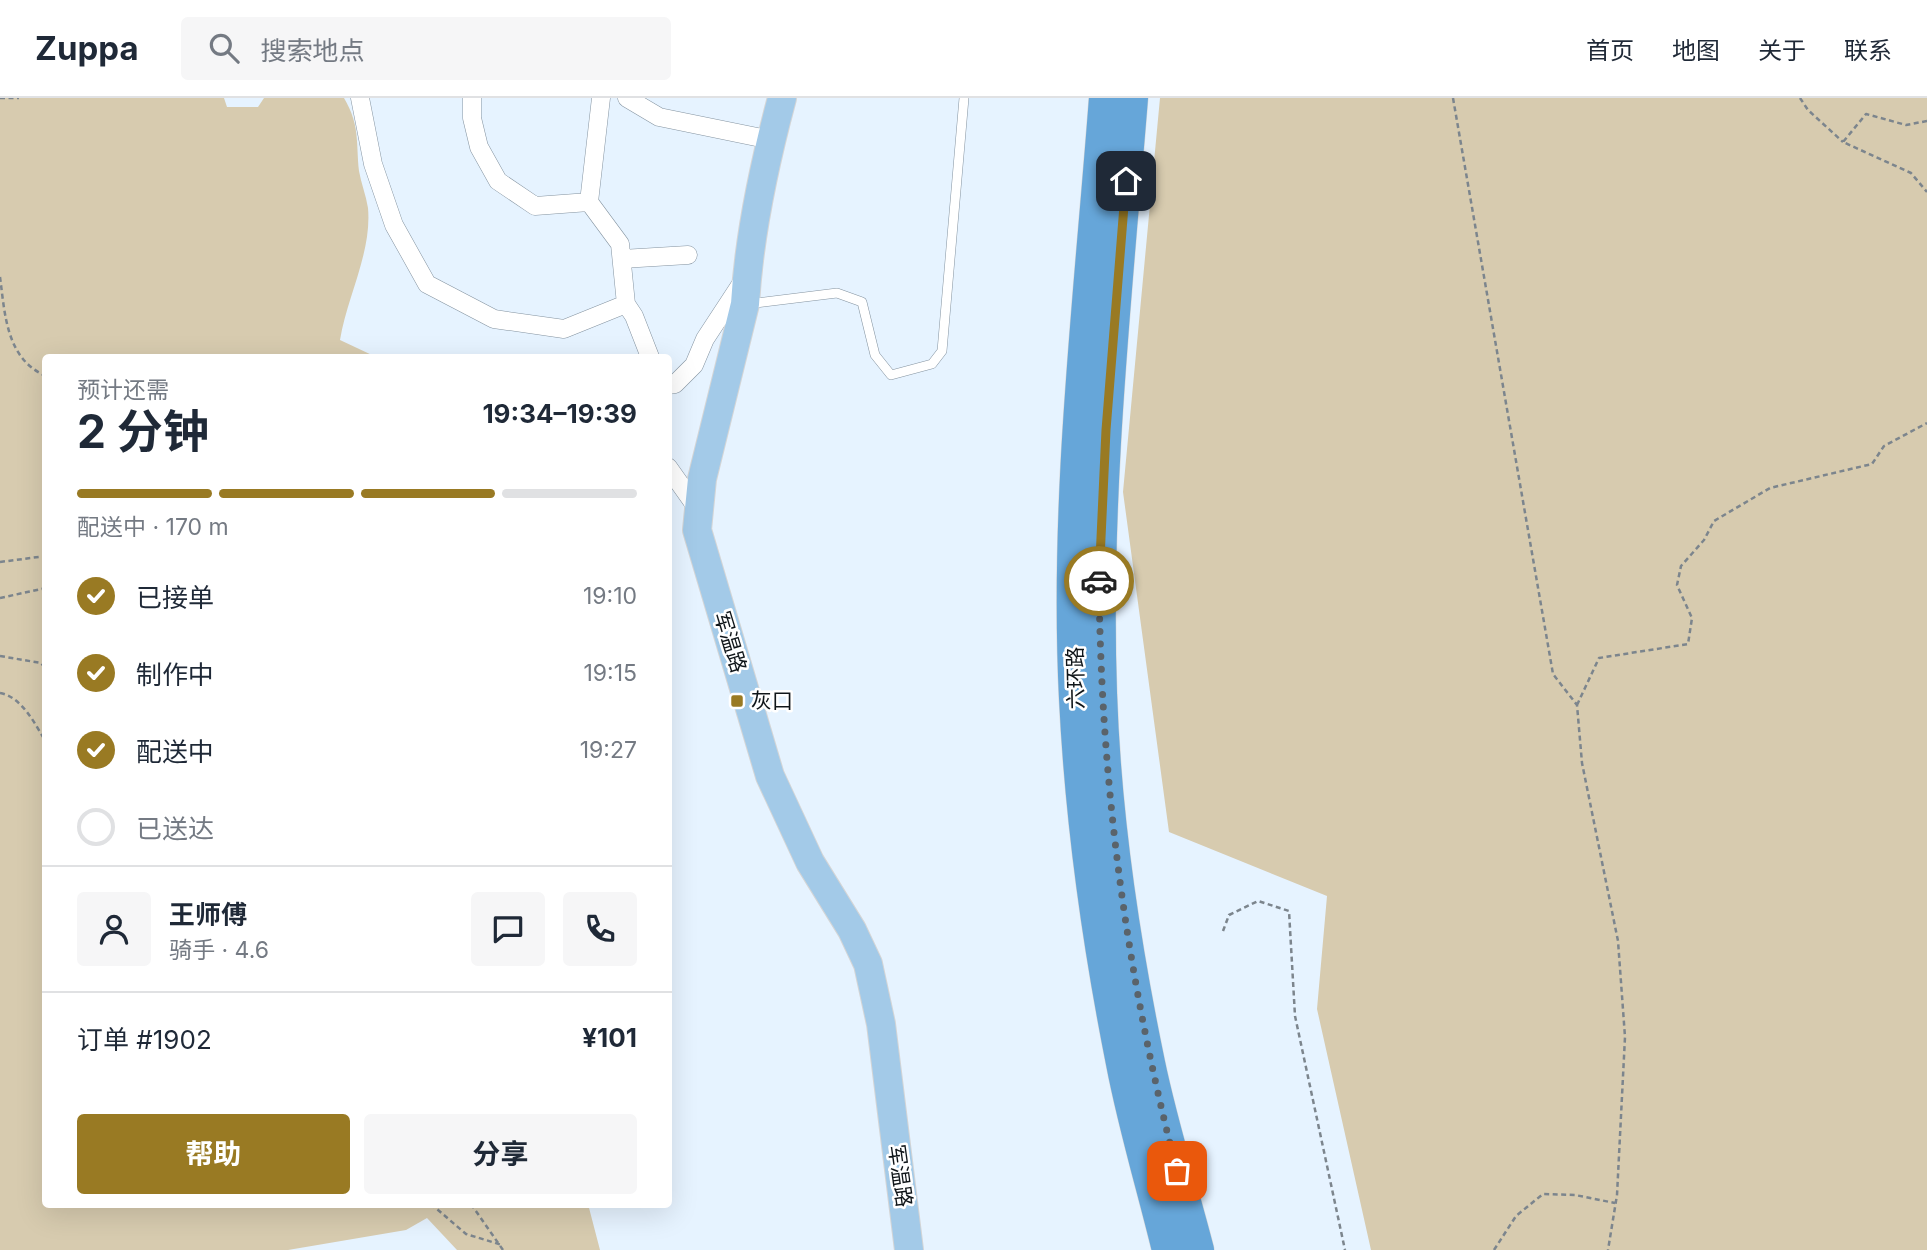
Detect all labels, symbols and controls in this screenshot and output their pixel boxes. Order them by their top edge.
search box [181,17,671,80]
text: Zuppa [35,28,139,68]
icon: search [205,29,243,67]
text: 搜索地点 [261,35,365,66]
text: 首页 [1586,36,1634,65]
text: 地图 [1672,36,1720,65]
text: 关于 [1758,36,1806,65]
text: 联系 [1844,36,1892,65]
pin [1096,151,1156,211]
icon: home [1107,162,1145,200]
text: 预计还需 [77,376,169,404]
text: 19:34–19:39 [482,398,637,429]
text: 2 分钟 [77,403,209,459]
text: 配送中 · 170 m [77,513,229,541]
courier [1064,546,1134,616]
icon: car [1080,562,1118,600]
icon: check [77,577,115,615]
text: 已接单 [136,582,214,613]
text: 19:10 [583,582,637,610]
street label: 军温路 [709,608,752,676]
street label: 六环路 [1062,646,1089,710]
icon: check [77,654,115,692]
text: 制作中 [136,659,214,690]
text: 19:15 [583,659,637,687]
place label: 灰口 [751,688,793,713]
marker: 灰口 [729,693,745,709]
icon: check [77,731,115,769]
text: 配送中 [136,736,214,767]
text: 19:27 [580,736,637,764]
text: 已送达 [136,813,214,844]
button: person [77,892,151,966]
button: chat [471,892,545,966]
button: phone [563,892,637,966]
text: 王师傅 [169,899,247,930]
text: 骑手 · 4.6 [169,936,269,964]
text: ¥101 [582,1022,637,1053]
text: 订单 #1902 [77,1024,212,1055]
button: 帮助 [77,1114,350,1194]
button: 分享 [364,1114,637,1194]
pin [1147,1141,1207,1201]
street label: 军温路 [884,1143,917,1209]
icon: bag [1158,1152,1196,1190]

